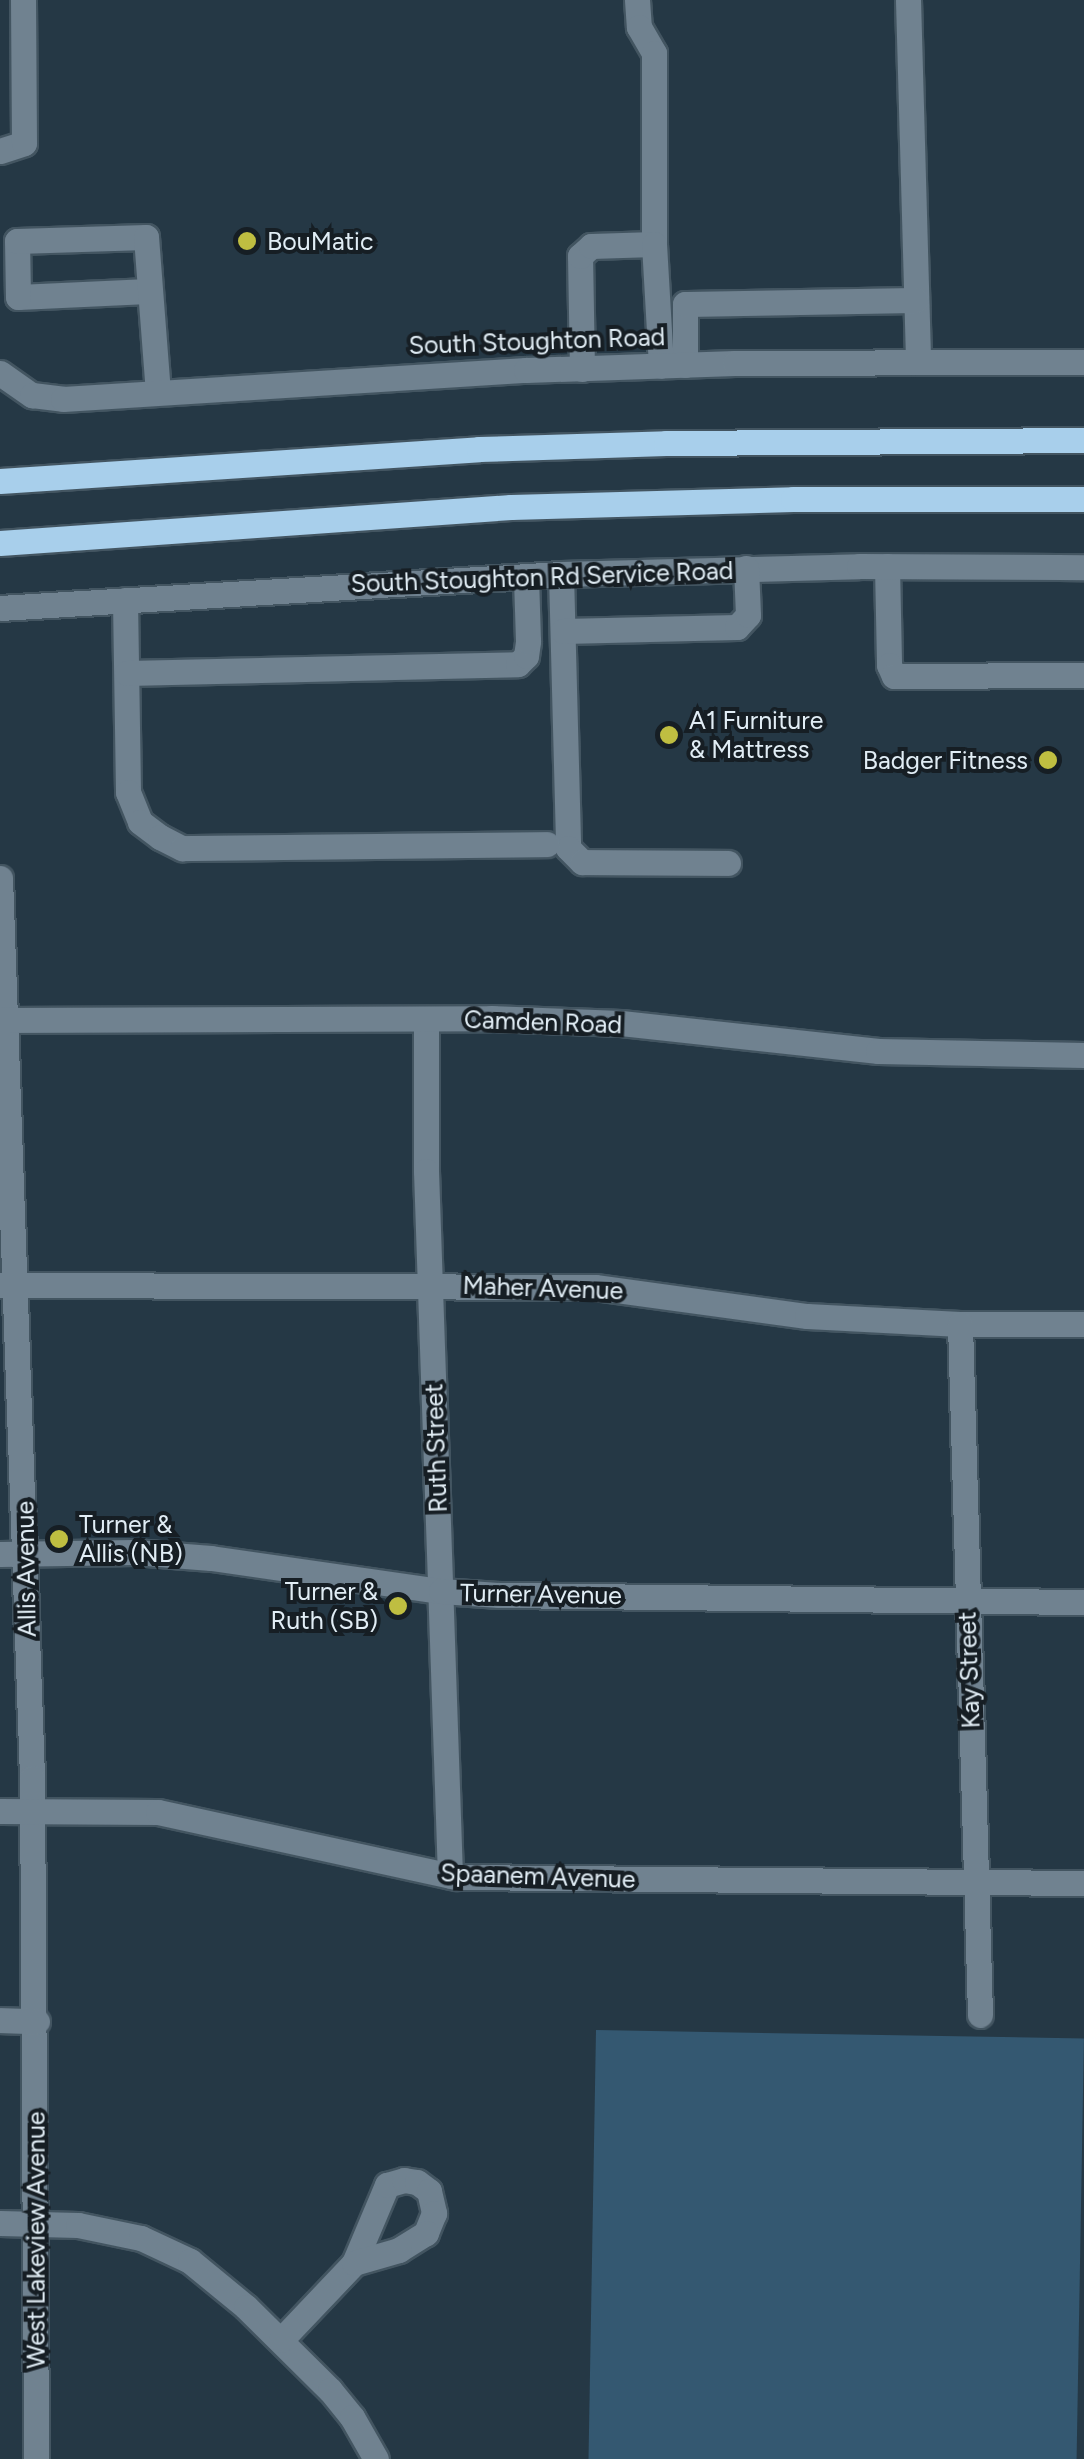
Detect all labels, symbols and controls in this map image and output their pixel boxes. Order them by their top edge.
place label: BouMatic [267,226,373,256]
marker: BouMatic [236,230,258,252]
street label: South Stoughton Road [408,322,666,360]
street label: South Stoughton Rd Service Road [350,555,734,599]
place label: A1 Furniture & Mattress [689,706,823,765]
marker: A1 Furniture & Mattress [658,724,680,746]
place label: Badger Fitness [863,745,1028,775]
marker: Badger Fitness [1037,749,1059,771]
street label: Camden Road [464,1004,622,1040]
street label: Maher Avenue [462,1270,624,1306]
street label: Ruth Street [419,1383,453,1513]
street label: Allis Avenue [10,1501,42,1637]
place label: Turner & Allis (NB) [79,1510,183,1569]
marker: Turner & Allis (NB) [48,1528,70,1550]
place label: Turner & Ruth (SB) [271,1577,378,1636]
street label: Turner Avenue [460,1578,622,1610]
marker: Turner & Ruth (SB) [387,1595,409,1617]
street label: Kay Street [952,1611,986,1729]
street label: Spaanem Avenue [440,1858,636,1894]
street label: West Lakeview Avenue [21,2111,51,2369]

